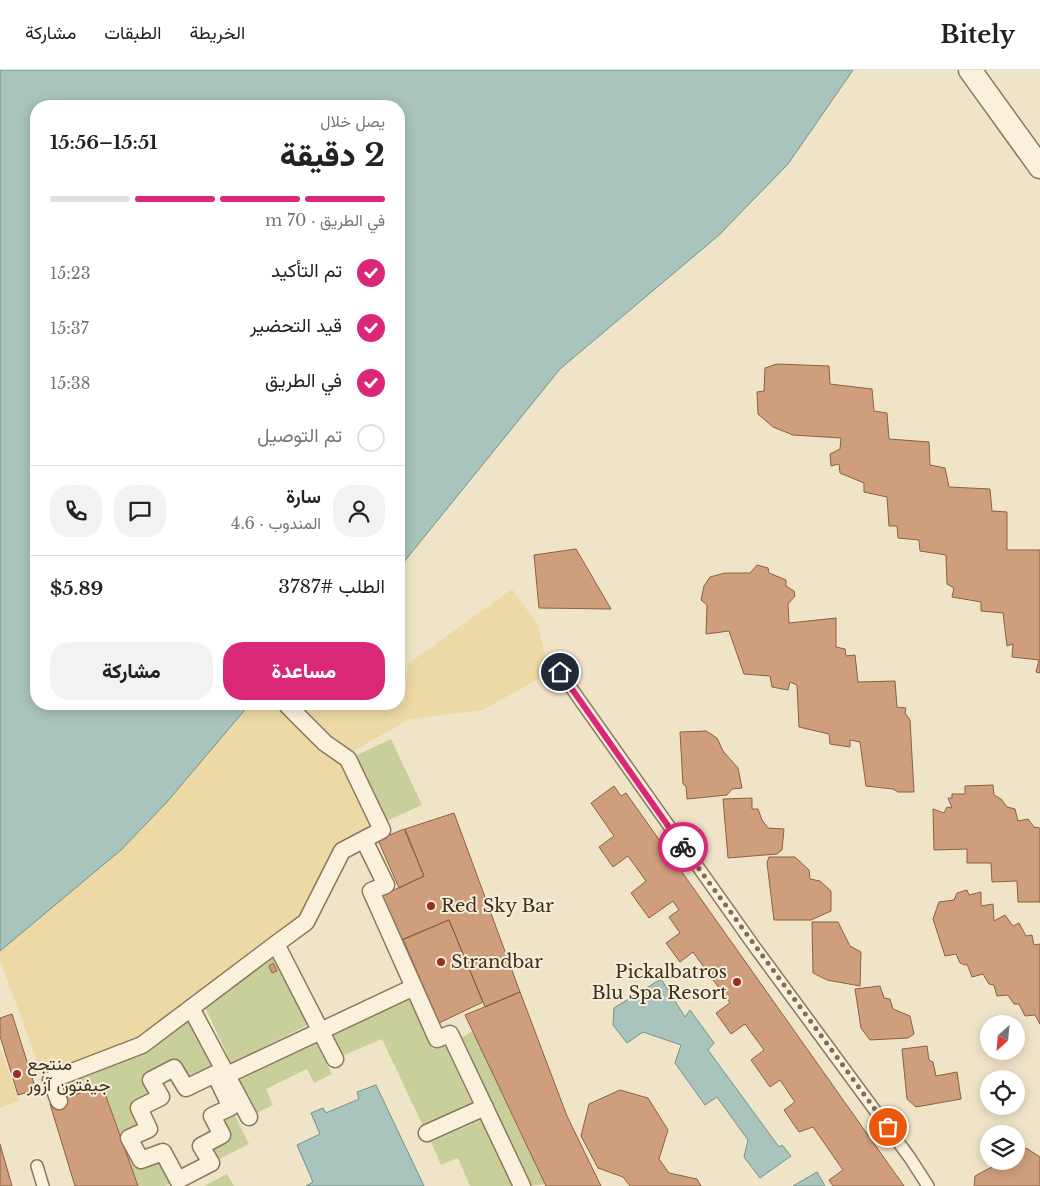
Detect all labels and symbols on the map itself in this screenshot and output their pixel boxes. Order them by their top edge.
pin [539,651,581,693]
courier [658,822,708,872]
place label: Red Sky Bar [441,895,554,917]
marker: Red Sky Bar [425,900,437,912]
place label: Strandbar [451,951,543,973]
marker: Strandbar [435,956,447,968]
place label: Pickalbatros Blu Spa Resort [592,961,727,1004]
marker: Pickalbatros Blu Spa Resort [731,976,743,988]
north arrow [980,1015,1025,1060]
place label: منتجع جيفتون آزور [26,1053,111,1096]
marker: منتجع جيفتون آزور [11,1068,23,1080]
pin [867,1106,909,1148]

